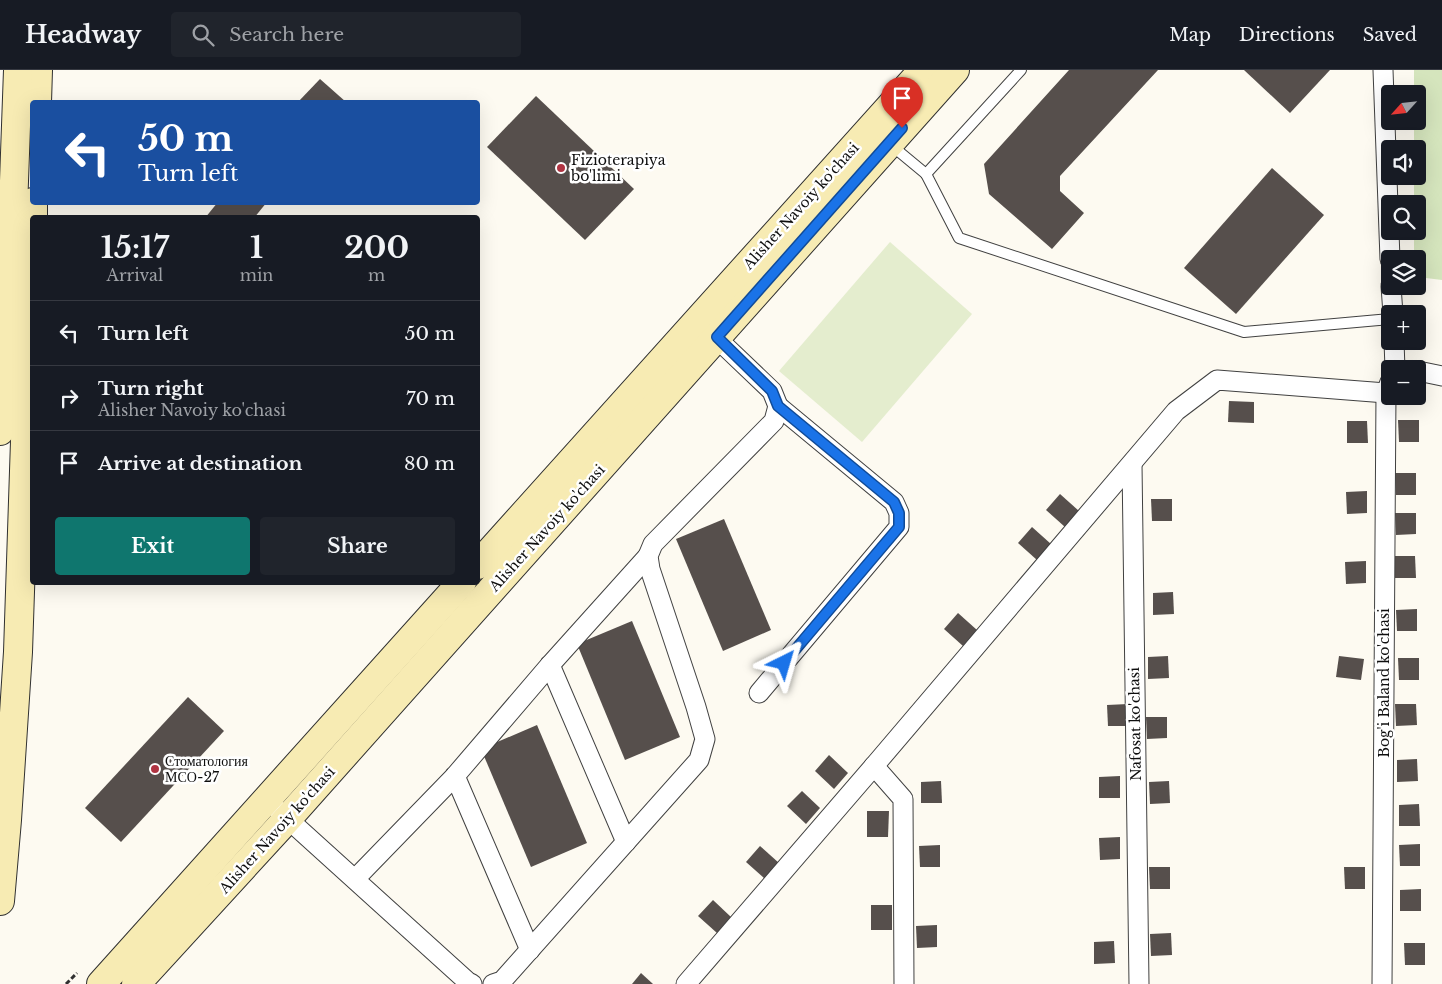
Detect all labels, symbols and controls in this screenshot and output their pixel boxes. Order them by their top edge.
search box [171,12,521,57]
text: Headway [25,20,141,49]
icon: search [189,21,217,49]
text: Search here [229,23,344,46]
text: Map [1169,24,1211,46]
text: Directions [1239,24,1335,46]
text: Saved [1363,24,1417,46]
pin [881,77,923,128]
icon: arrive [888,84,916,112]
north arrow [1381,85,1426,130]
map controls [1381,85,1426,405]
text: 50 m [138,117,233,160]
icon: left [55,120,120,185]
street label: Alisher Navoiy ko'chasi [739,139,863,274]
button: sound [1381,140,1426,185]
place label: Fizioterapiya bo'limi [570,151,666,185]
text: Turn left [138,160,238,187]
marker: Fizioterapiya bo'limi [555,162,567,174]
button: search [1381,195,1426,240]
text: 15:17 [101,229,169,266]
text: 1 [250,229,263,266]
text: 200 [344,229,409,266]
button: layers [1381,250,1426,295]
text: Arrival [107,265,163,285]
text: min [240,265,273,285]
text: m [368,265,385,285]
button: + [1381,305,1426,350]
icon: left [55,319,83,347]
text: Turn left [98,322,189,345]
text: 50 m [405,322,455,345]
button: − [1381,360,1426,405]
text: Turn right [98,377,204,400]
icon: right [55,384,83,412]
text: 70 m [406,387,455,410]
text: Alisher Navoiy ko'chasi [98,400,286,420]
icon: arrive [55,449,83,477]
text: Arrive at destination [98,452,302,475]
text: 80 m [404,452,455,475]
street label: Alisher Navoiy ko'chasi [485,461,609,596]
button: Exit [55,517,250,575]
button: Share [260,517,455,575]
street label: Bog'i Baland ko'chasi [1375,608,1393,758]
position arrow [757,636,809,688]
street label: Nafosat ko'chasi [1125,667,1145,781]
place label: Стоматология МСО-27 [165,752,248,786]
marker: Стоматология МСО-27 [149,763,161,775]
street label: Alisher Navoiy ko'chasi [215,763,339,898]

